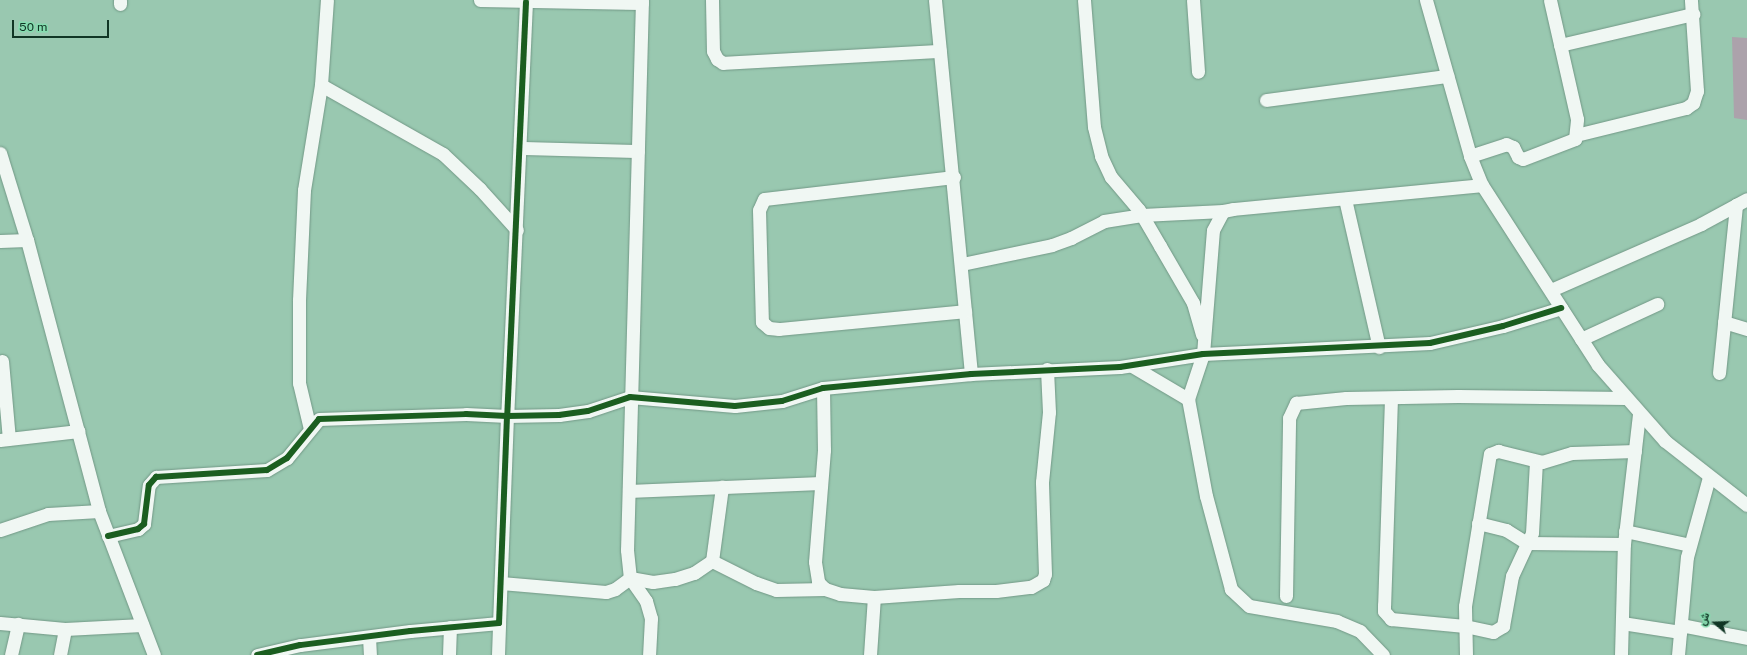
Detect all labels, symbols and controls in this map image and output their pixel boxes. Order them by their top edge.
scale bar [14,12,111,38]
text: 50 m [19,20,47,34]
north arrow [1695,603,1735,643]
text: ش [1696,611,1711,627]

